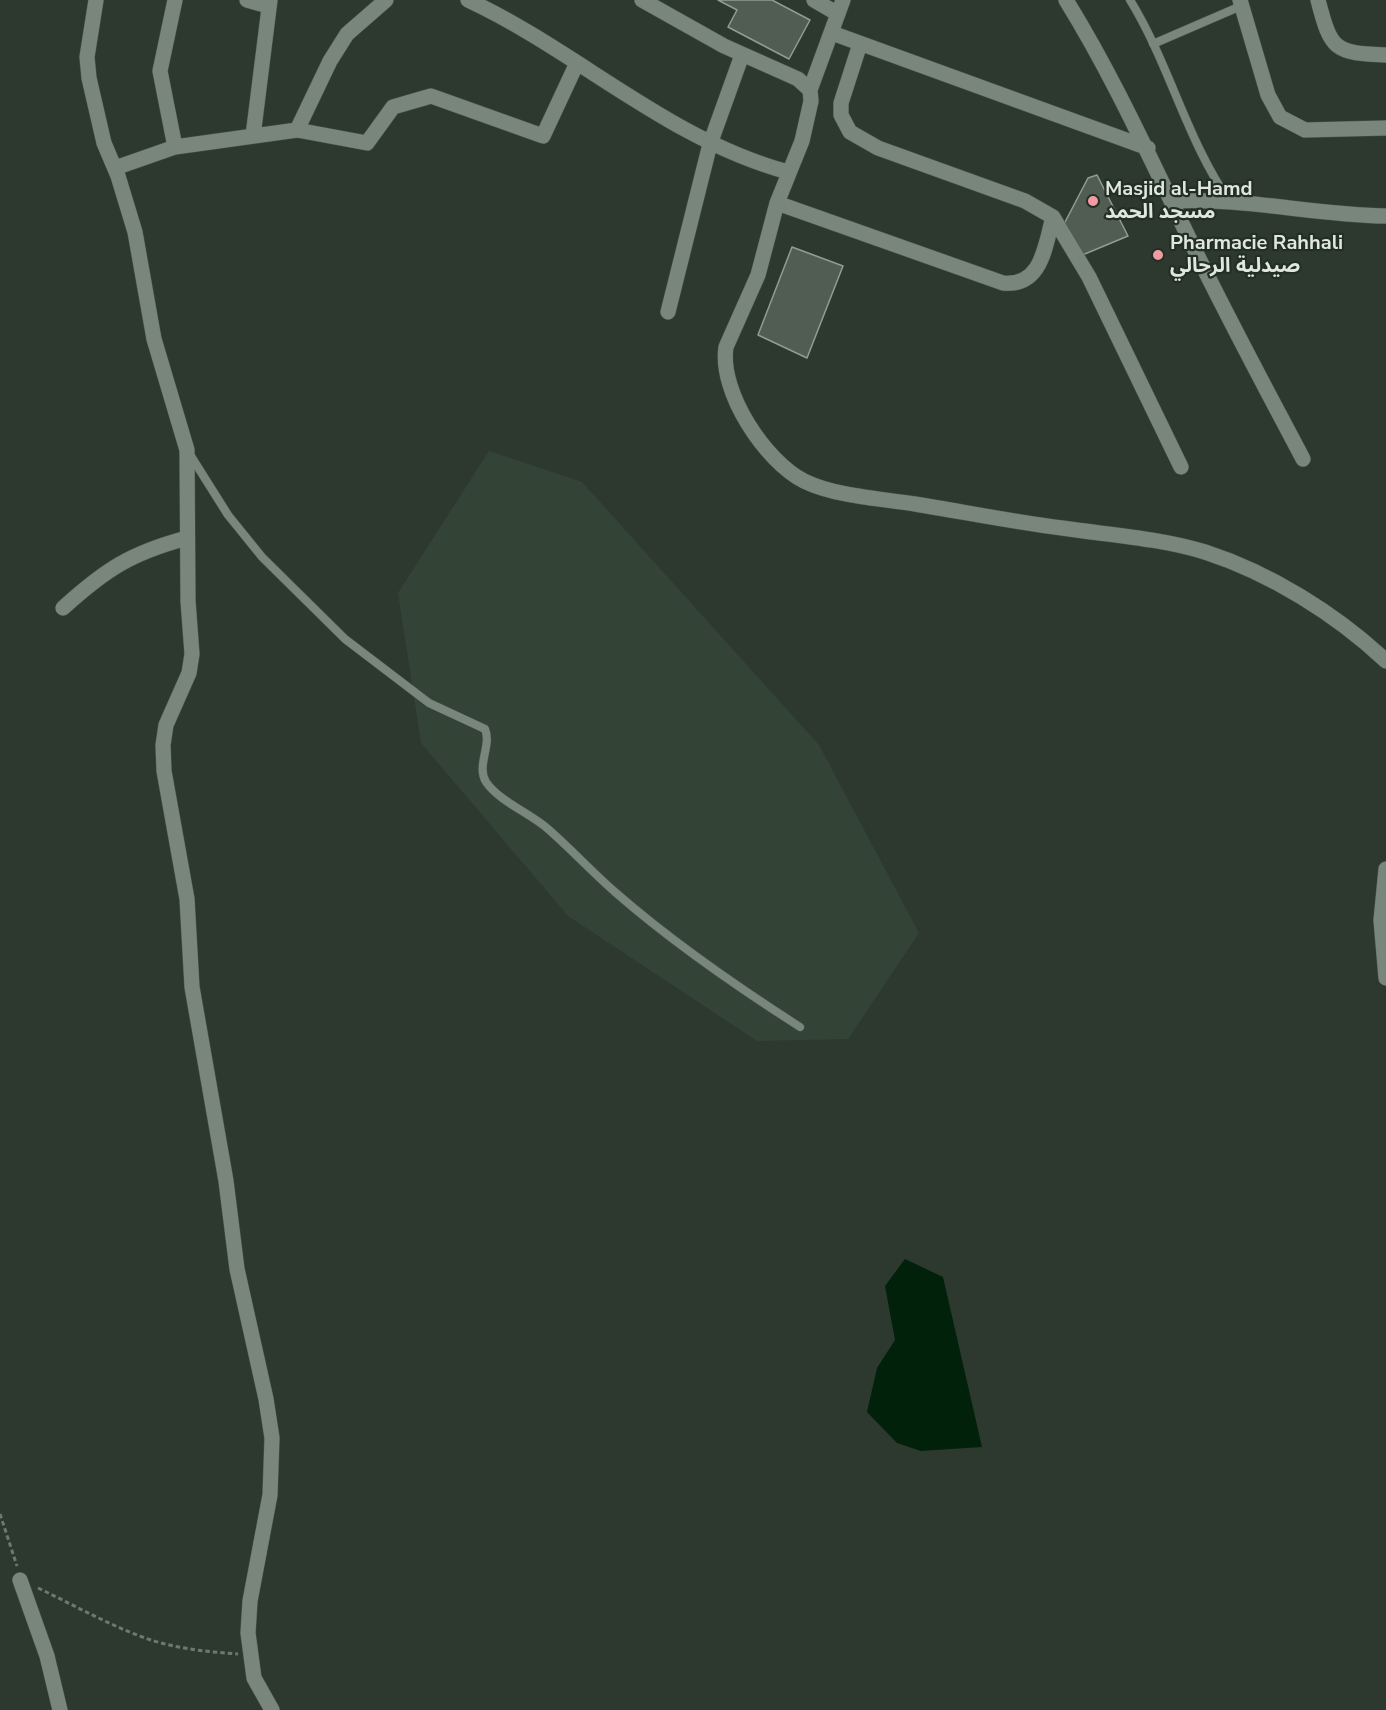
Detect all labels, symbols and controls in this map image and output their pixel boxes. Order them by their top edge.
place label: Masjid al-Hamd مسجد الحمد [1105,178,1253,225]
marker: Masjid al-Hamd مسجد الحمد [1086,194,1100,208]
place label: Pharmacie Rahhali صيدلية الرحالي [1170,232,1343,279]
marker: Pharmacie Rahhali صيدلية الرحالي [1151,248,1165,262]

